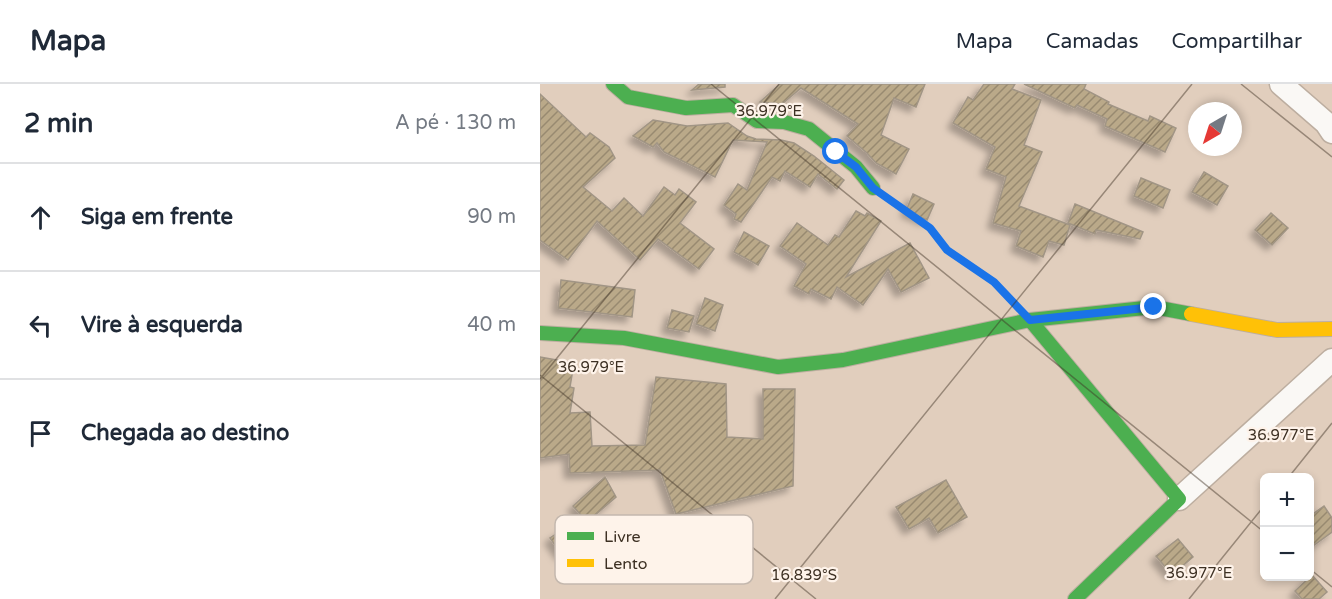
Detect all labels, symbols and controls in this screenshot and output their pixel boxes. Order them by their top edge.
text: Mapa [30,24,106,58]
text: Mapa [956,29,1013,54]
text: Camadas [1046,29,1138,54]
text: Compartilhar [1171,29,1302,54]
text: 36.979°E [736,102,802,120]
north arrow [1188,102,1242,156]
text: 2 min [24,108,93,139]
text: A pé · 130 m [395,111,516,135]
route start [822,138,848,164]
icon: ahead [24,201,57,234]
text: Siga em frente [81,204,233,230]
text: 90 m [467,205,516,229]
route end [1140,293,1166,319]
icon: left [24,309,57,342]
text: Vire à esquerda [81,312,243,338]
text: 40 m [467,313,516,337]
text: 36.979°E [558,358,624,376]
icon: arrive [24,417,57,450]
text: Chegada ao destino [81,420,289,446]
text: 36.977°E [1248,426,1314,444]
map controls [1260,473,1314,581]
button: + [1260,473,1314,527]
legend [555,515,753,584]
text: Livre [604,527,641,547]
button: − [1260,527,1314,581]
text: Lento [604,554,648,574]
text: 36.977°E [1166,564,1232,582]
text: 16.839°S [771,566,837,584]

